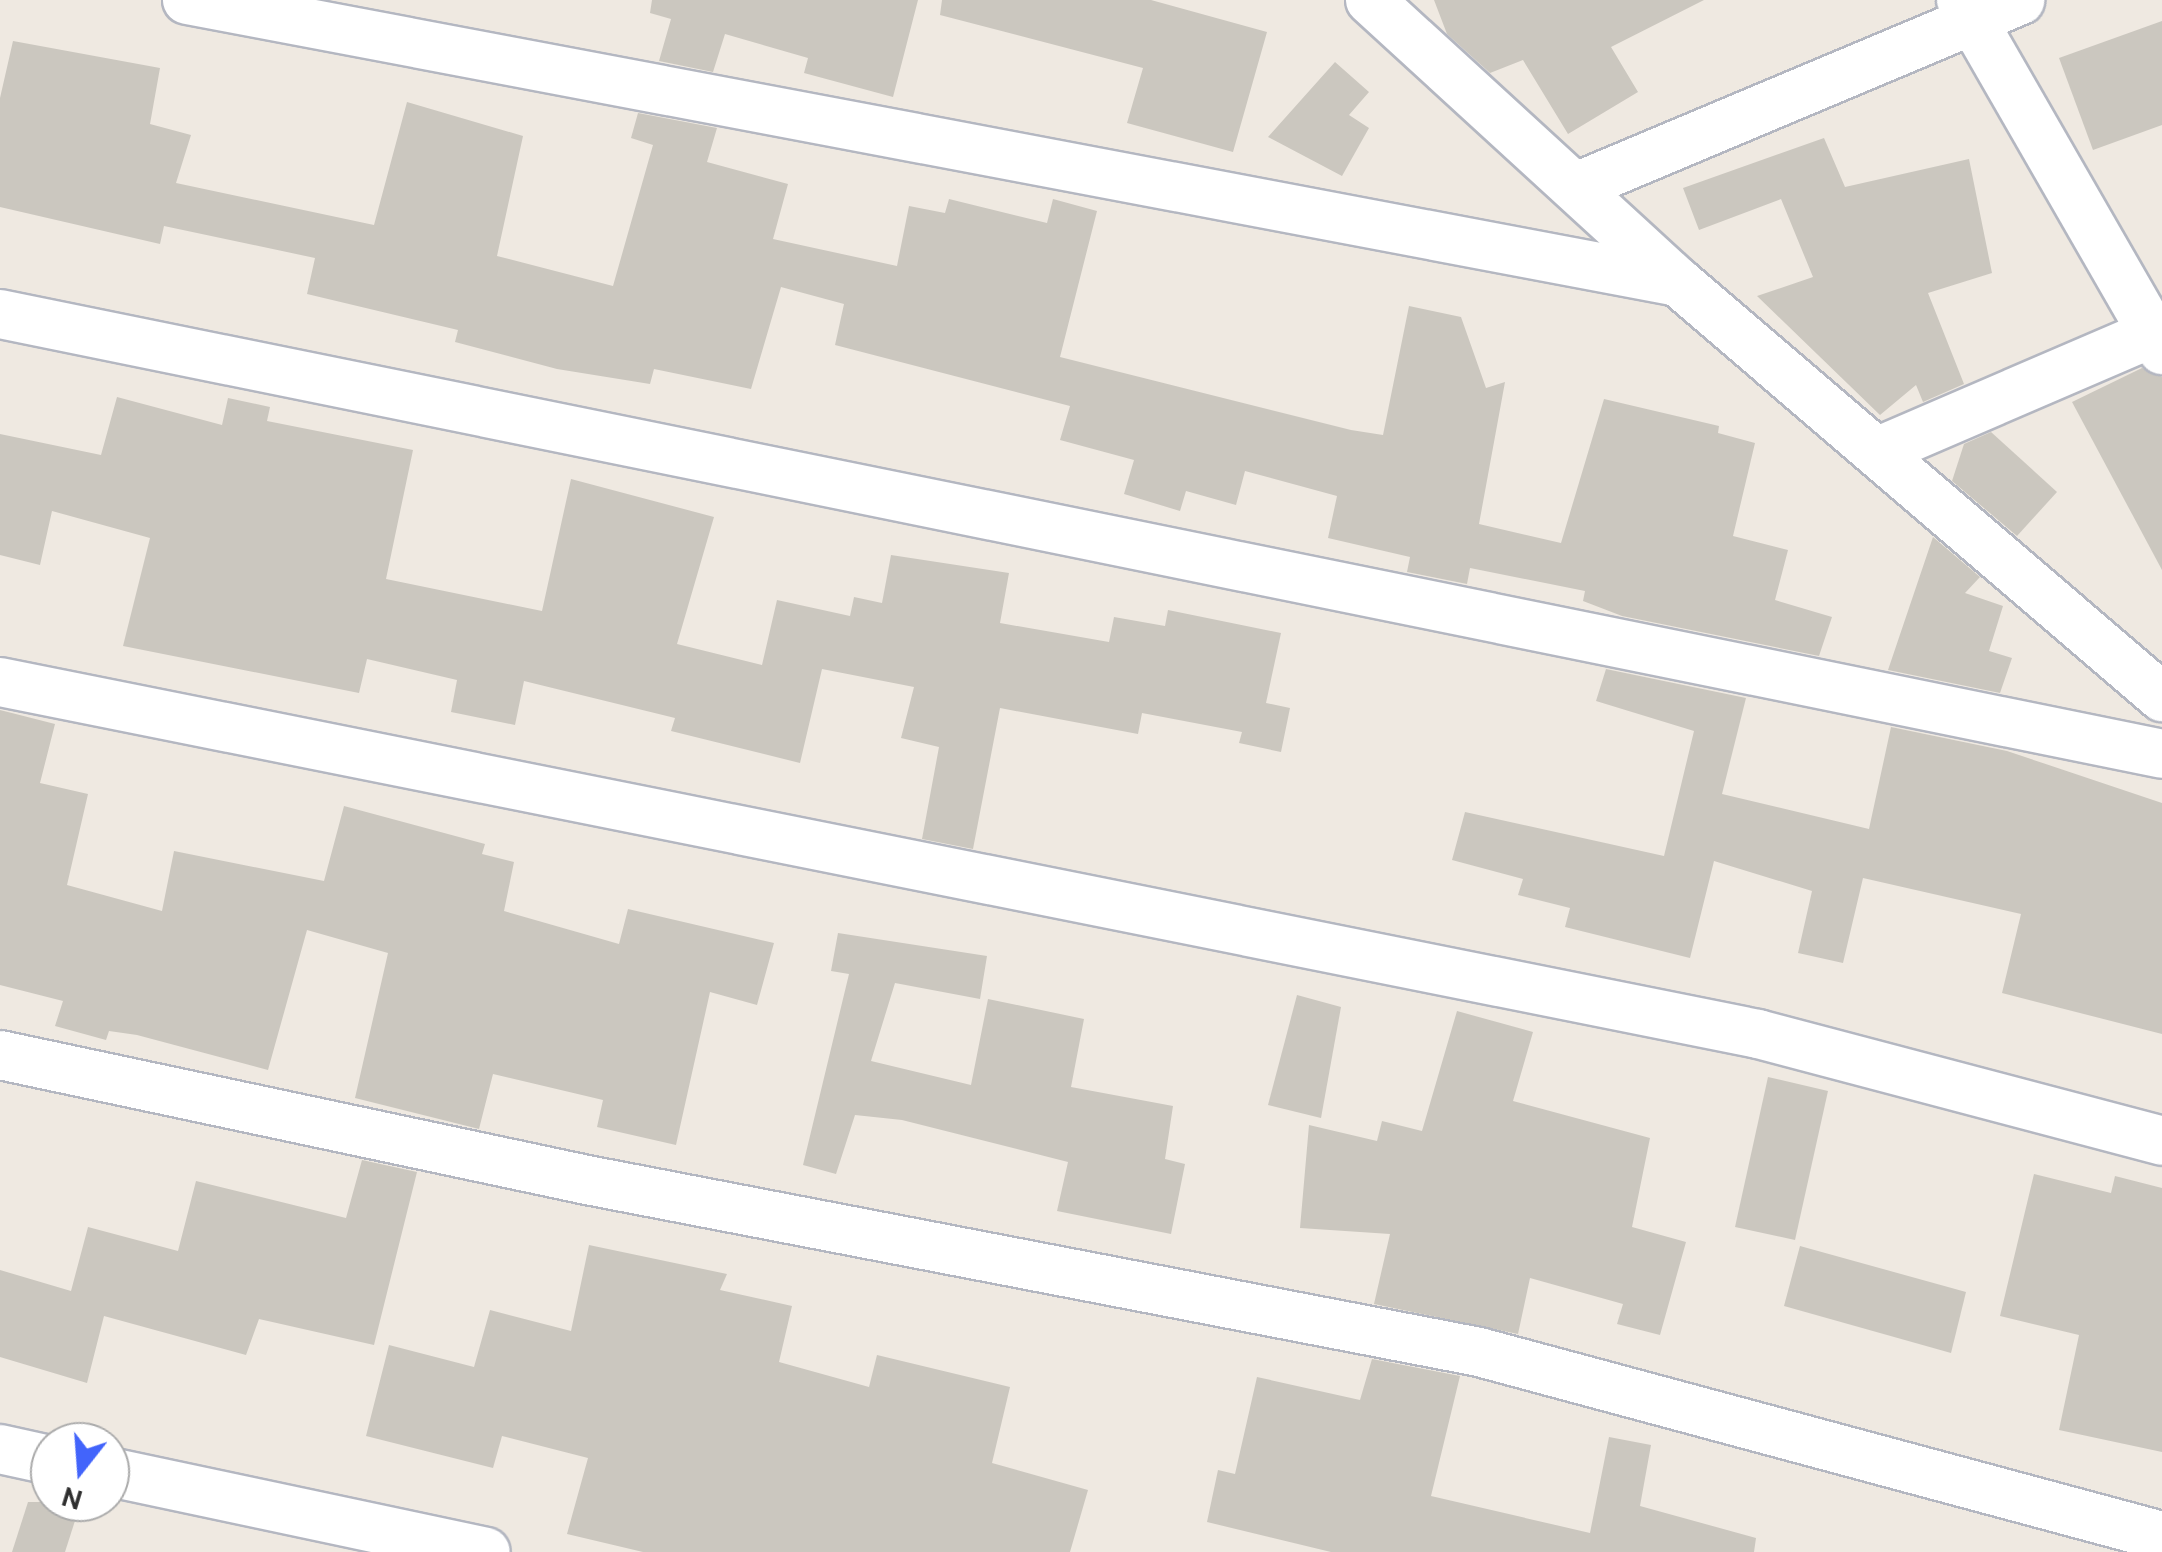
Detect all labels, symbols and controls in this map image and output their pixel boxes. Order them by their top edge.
north arrow [30,1422,130,1522]
text: N [57,1480,86,1518]

